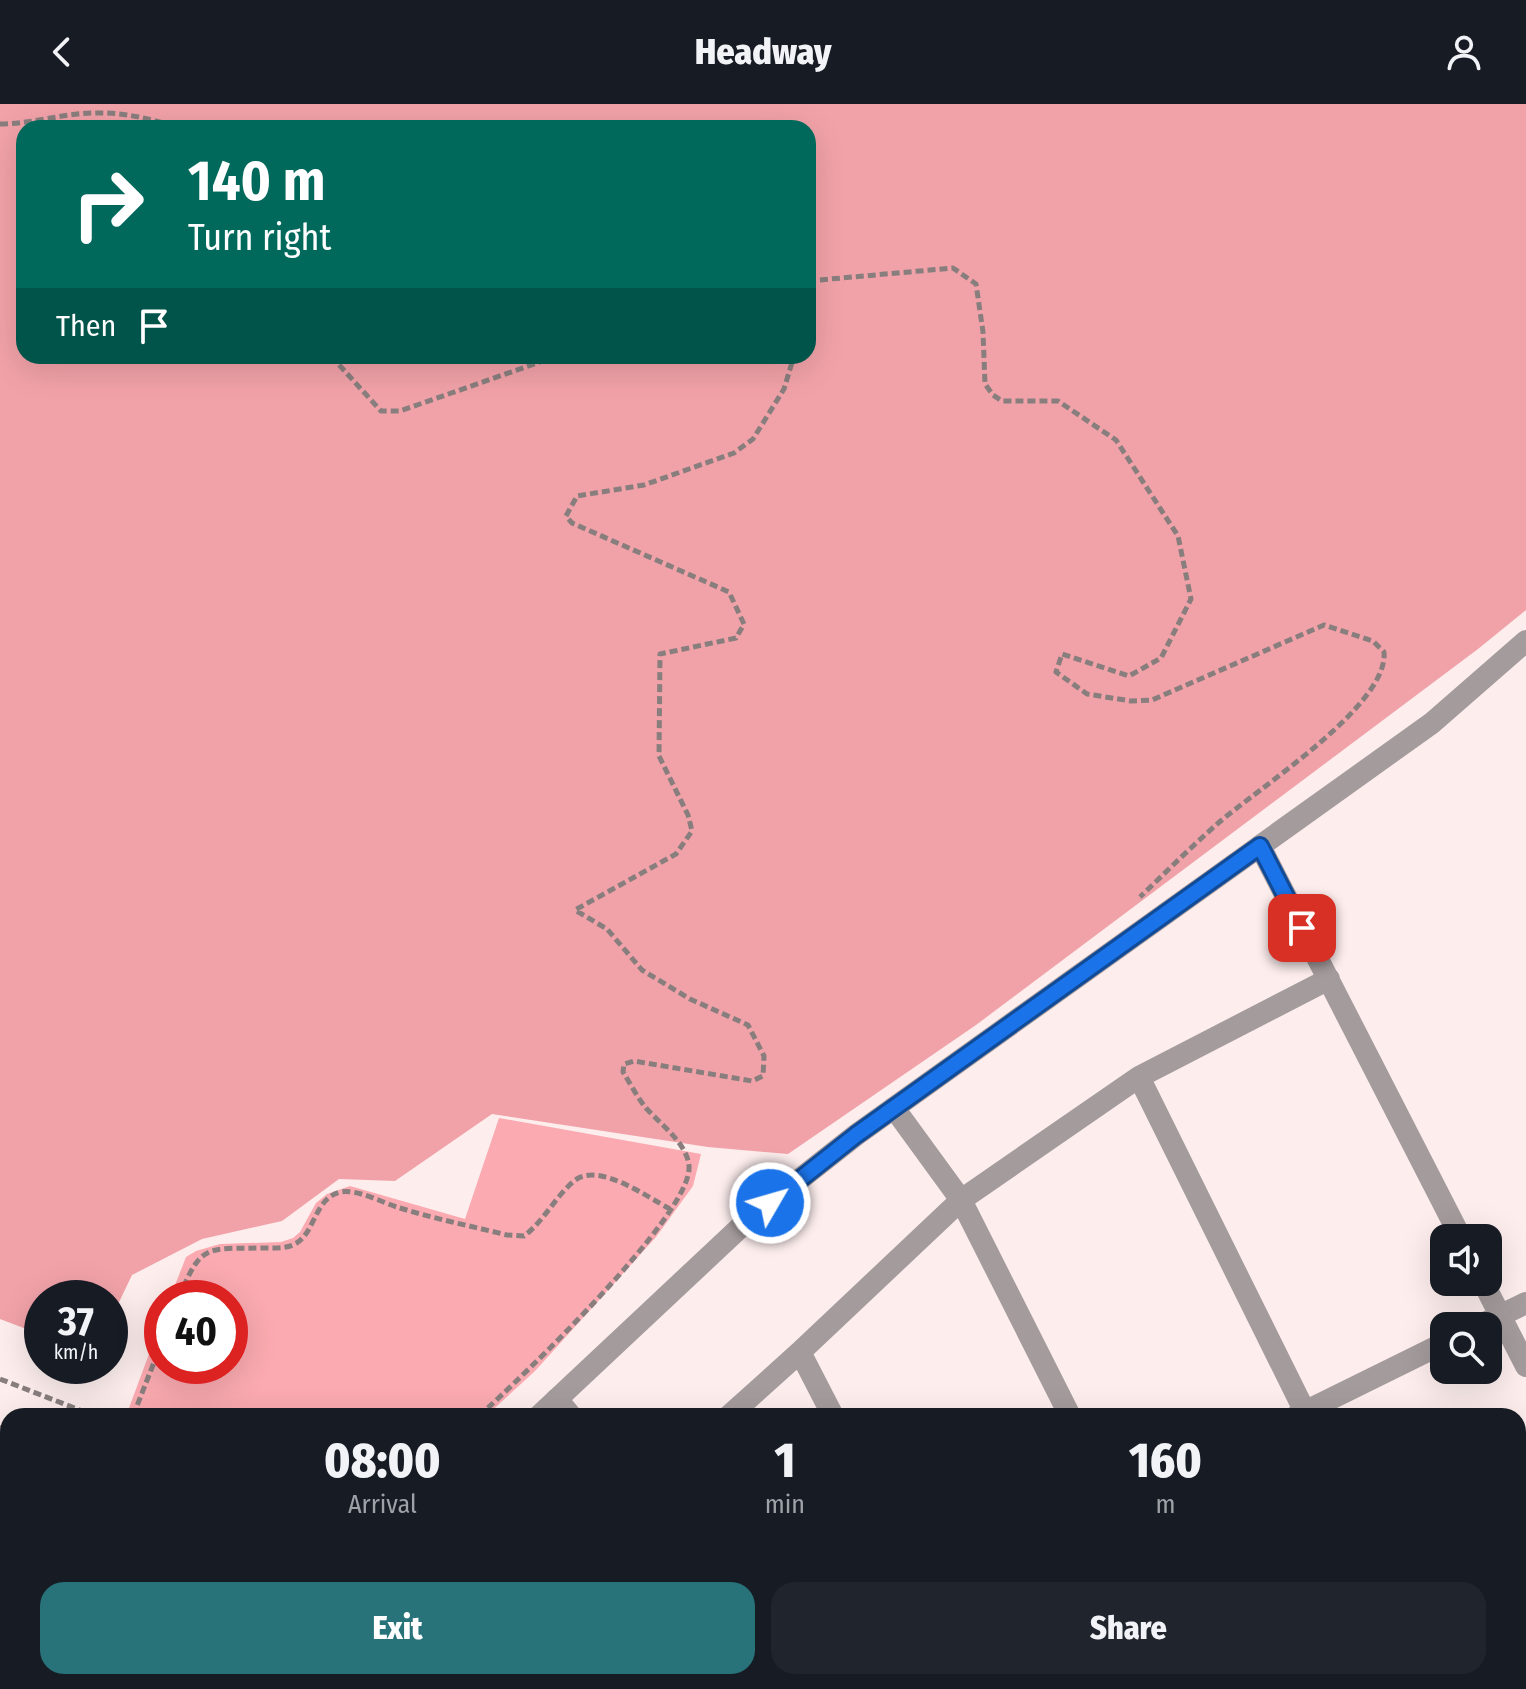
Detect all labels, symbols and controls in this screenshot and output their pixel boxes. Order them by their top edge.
icon: back [40,30,84,74]
text: Headway [695,30,831,74]
icon: person [1442,30,1486,74]
text: 140 m [188,148,325,215]
icon: right [56,152,160,256]
text: Turn right [188,216,331,260]
icon: arrive [132,304,176,348]
text: Then [56,308,116,344]
pin [1268,894,1336,962]
icon: arrive [1280,906,1324,950]
position arrow [728,1161,812,1245]
map controls [1430,1224,1502,1384]
button: sound [1430,1224,1502,1296]
speed limit sign: 40 [144,1280,248,1384]
text: 37 [58,1298,94,1346]
button: search [1430,1312,1502,1384]
text: km/h [54,1340,98,1364]
text: 08:00 [324,1432,441,1490]
text: 1 [774,1432,795,1490]
text: 160 [1129,1432,1202,1490]
text: Arrival [348,1489,417,1520]
text: min [765,1489,805,1520]
text: m [1155,1489,1175,1520]
button: Exit [40,1582,755,1674]
button: Share [771,1582,1486,1674]

